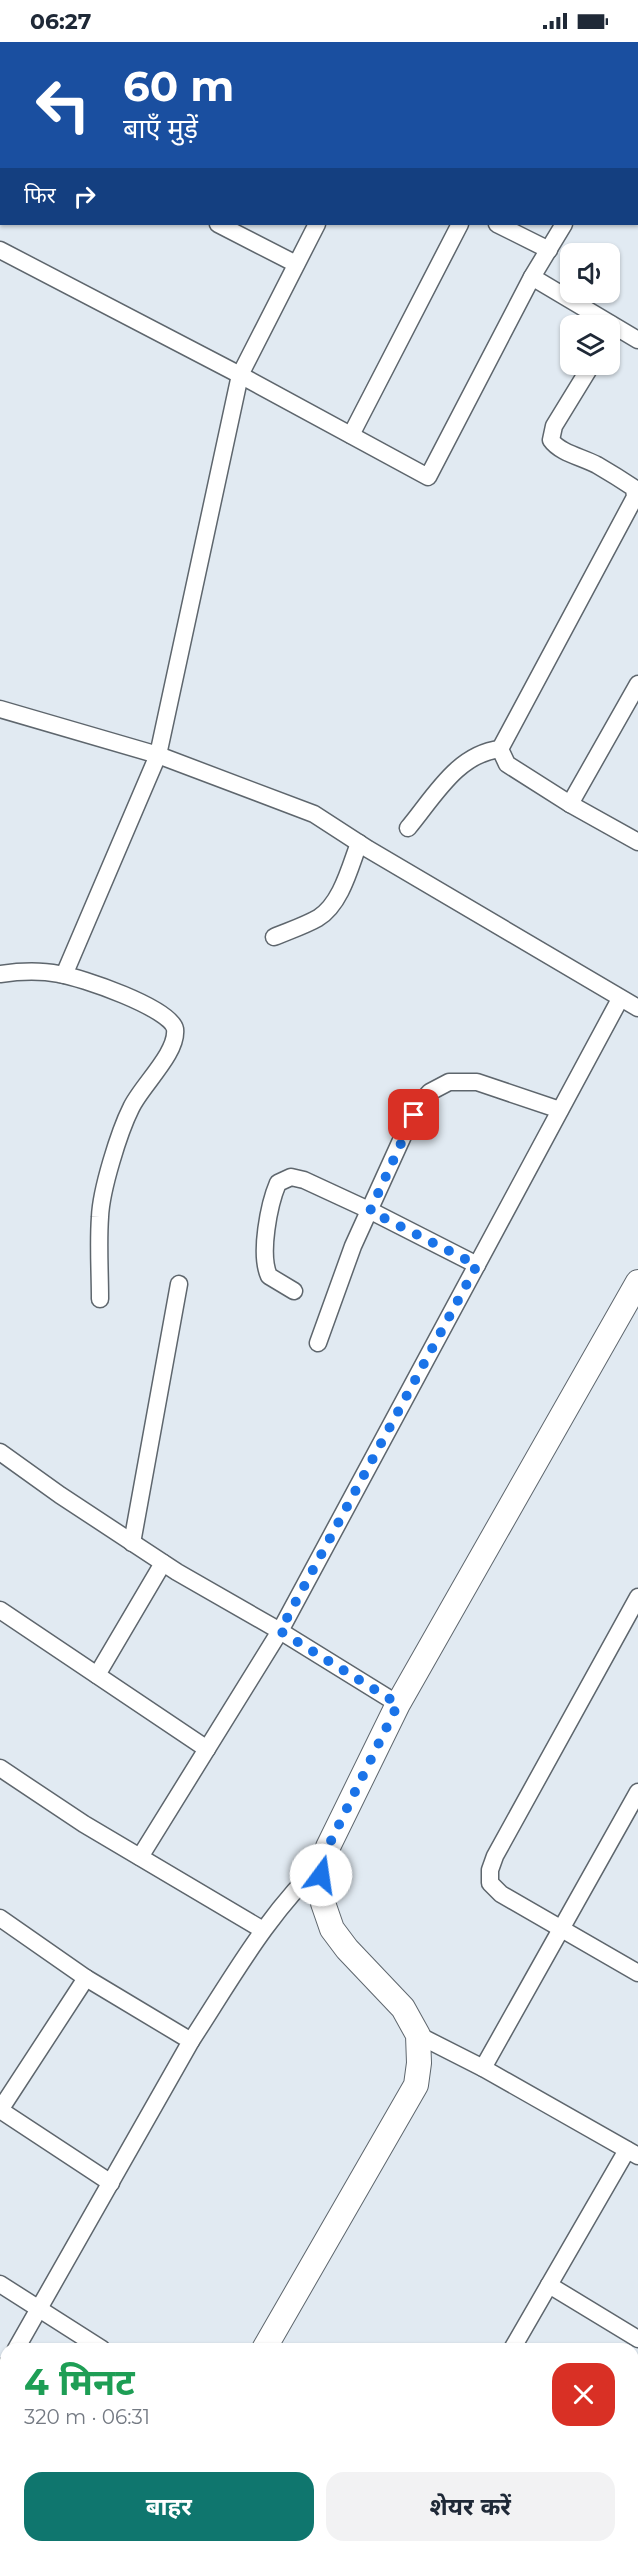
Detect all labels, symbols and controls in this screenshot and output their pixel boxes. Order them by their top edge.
text: 06:27 [30,8,91,35]
text: 60 m [123,60,234,112]
icon: left [24,66,102,144]
text: बाएँ मुड़ें [123,112,198,145]
icon: right [68,180,101,213]
text: फिर [24,182,56,209]
map controls [560,243,620,375]
button: sound [560,243,620,303]
button: layers [560,315,620,375]
pin [388,1089,439,1140]
icon: arrive [397,1098,430,1131]
position arrow [289,1843,353,1907]
text: 4 मिनट [24,2360,135,2404]
button: close [552,2363,615,2426]
text: 320 m · 06:31 [24,2405,150,2429]
button: बाहर [24,2472,314,2541]
button: शेयर करें [326,2472,615,2541]

